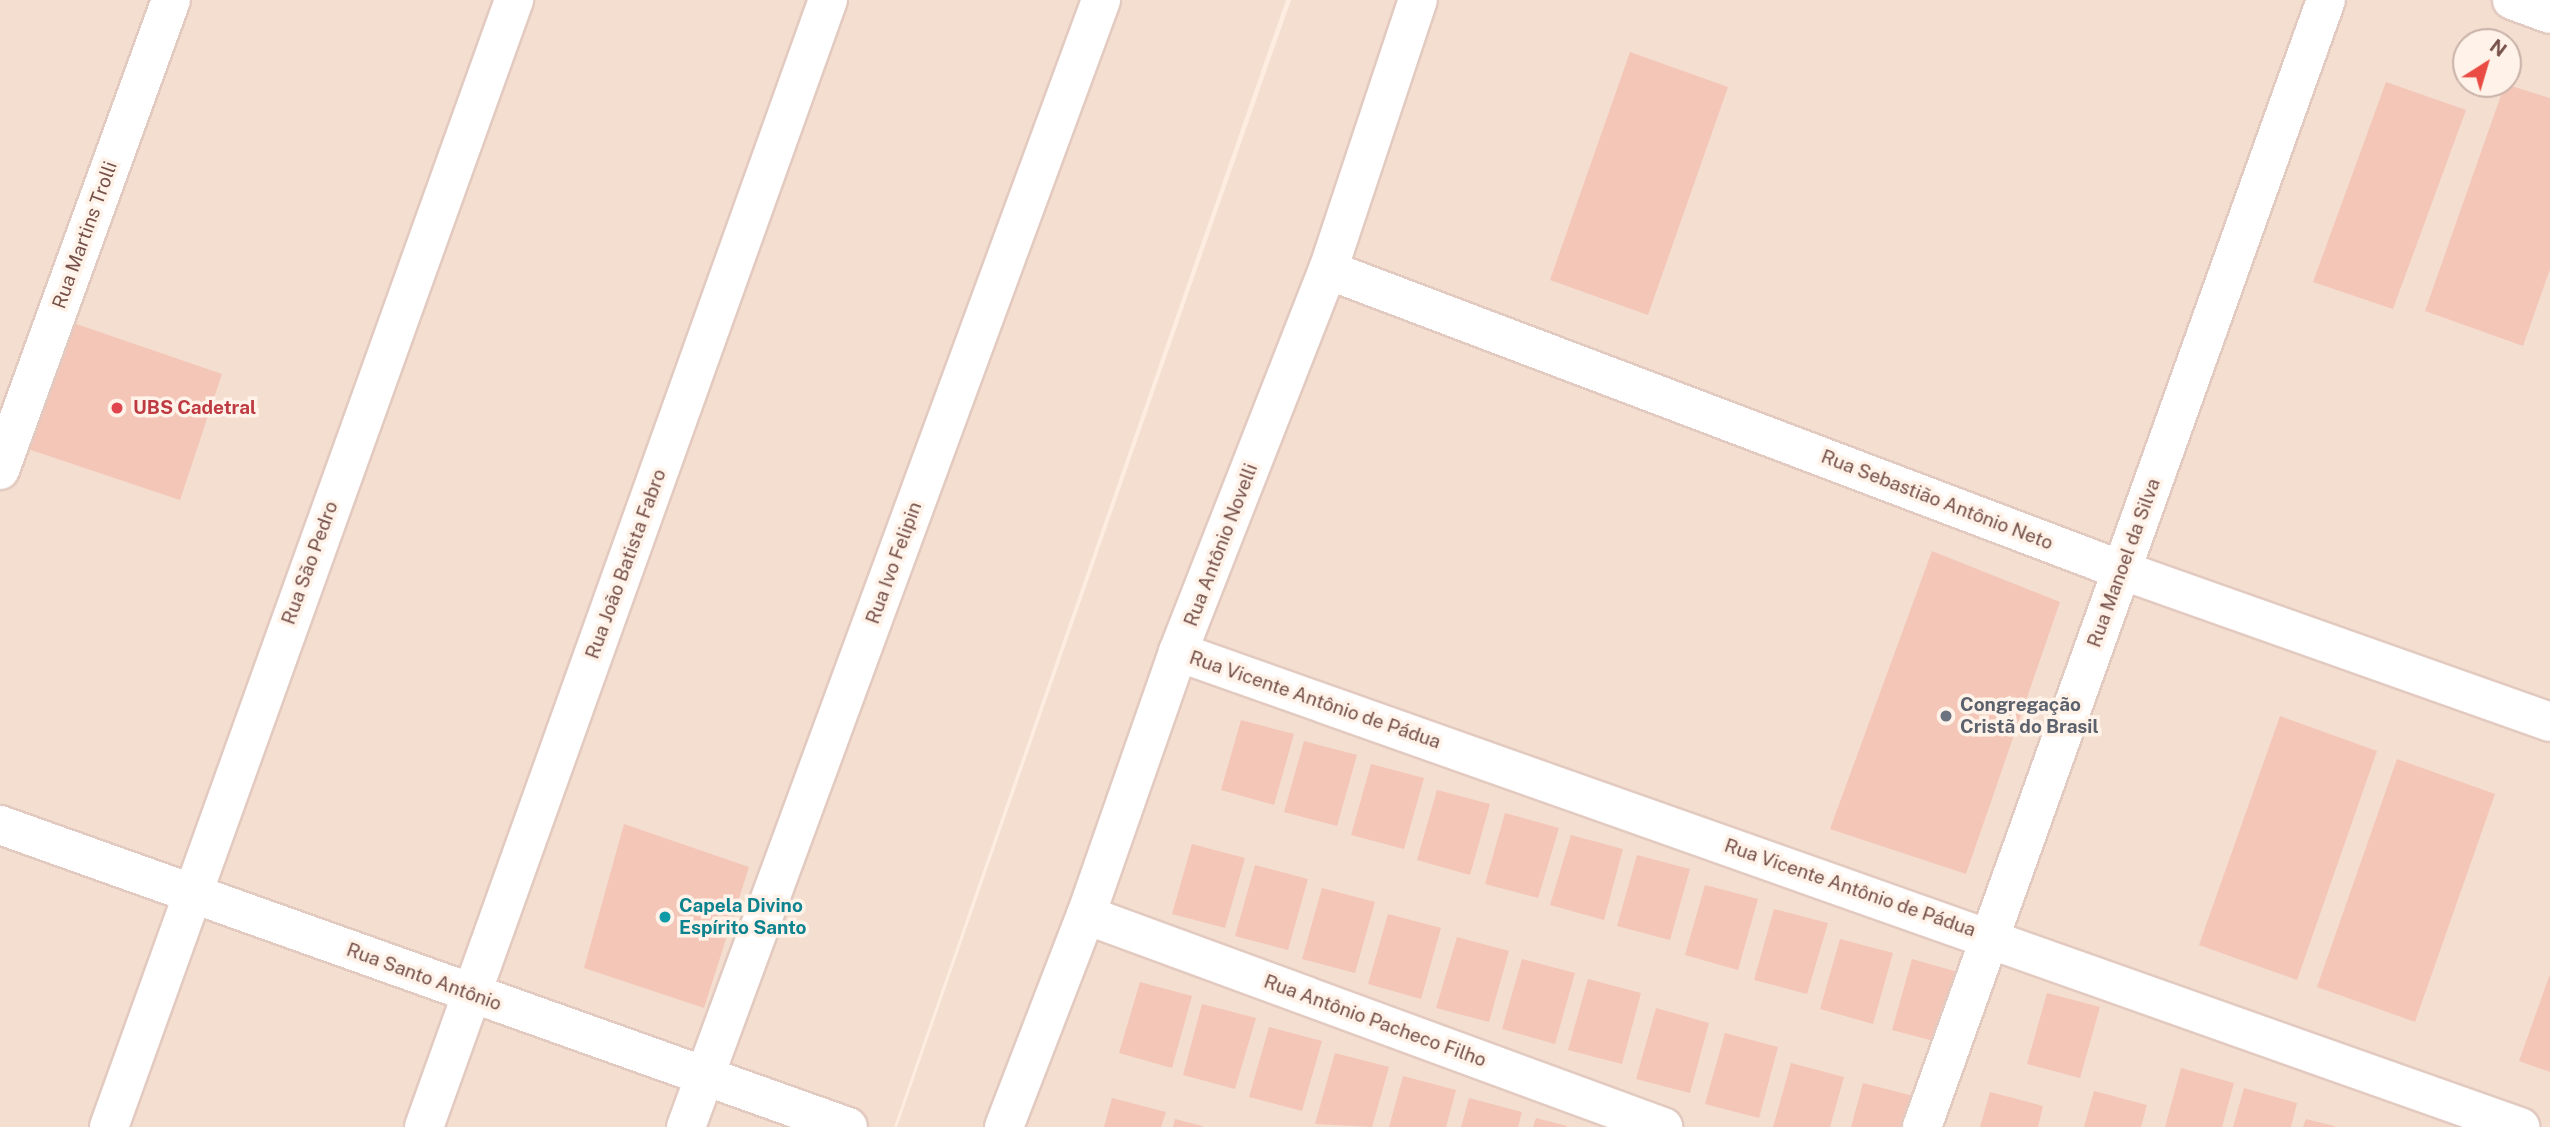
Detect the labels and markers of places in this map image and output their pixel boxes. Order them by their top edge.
place label: UBS Cadetral [133,397,256,419]
marker: UBS Cadetral [107,398,127,418]
place label: Congregação Cristã do Brasil [1960,694,2099,738]
marker: Congregação Cristã do Brasil [1938,708,1954,724]
place label: Capela Divino Espírito Santo [679,895,807,939]
marker: Capela Divino Espírito Santo [657,909,673,925]

